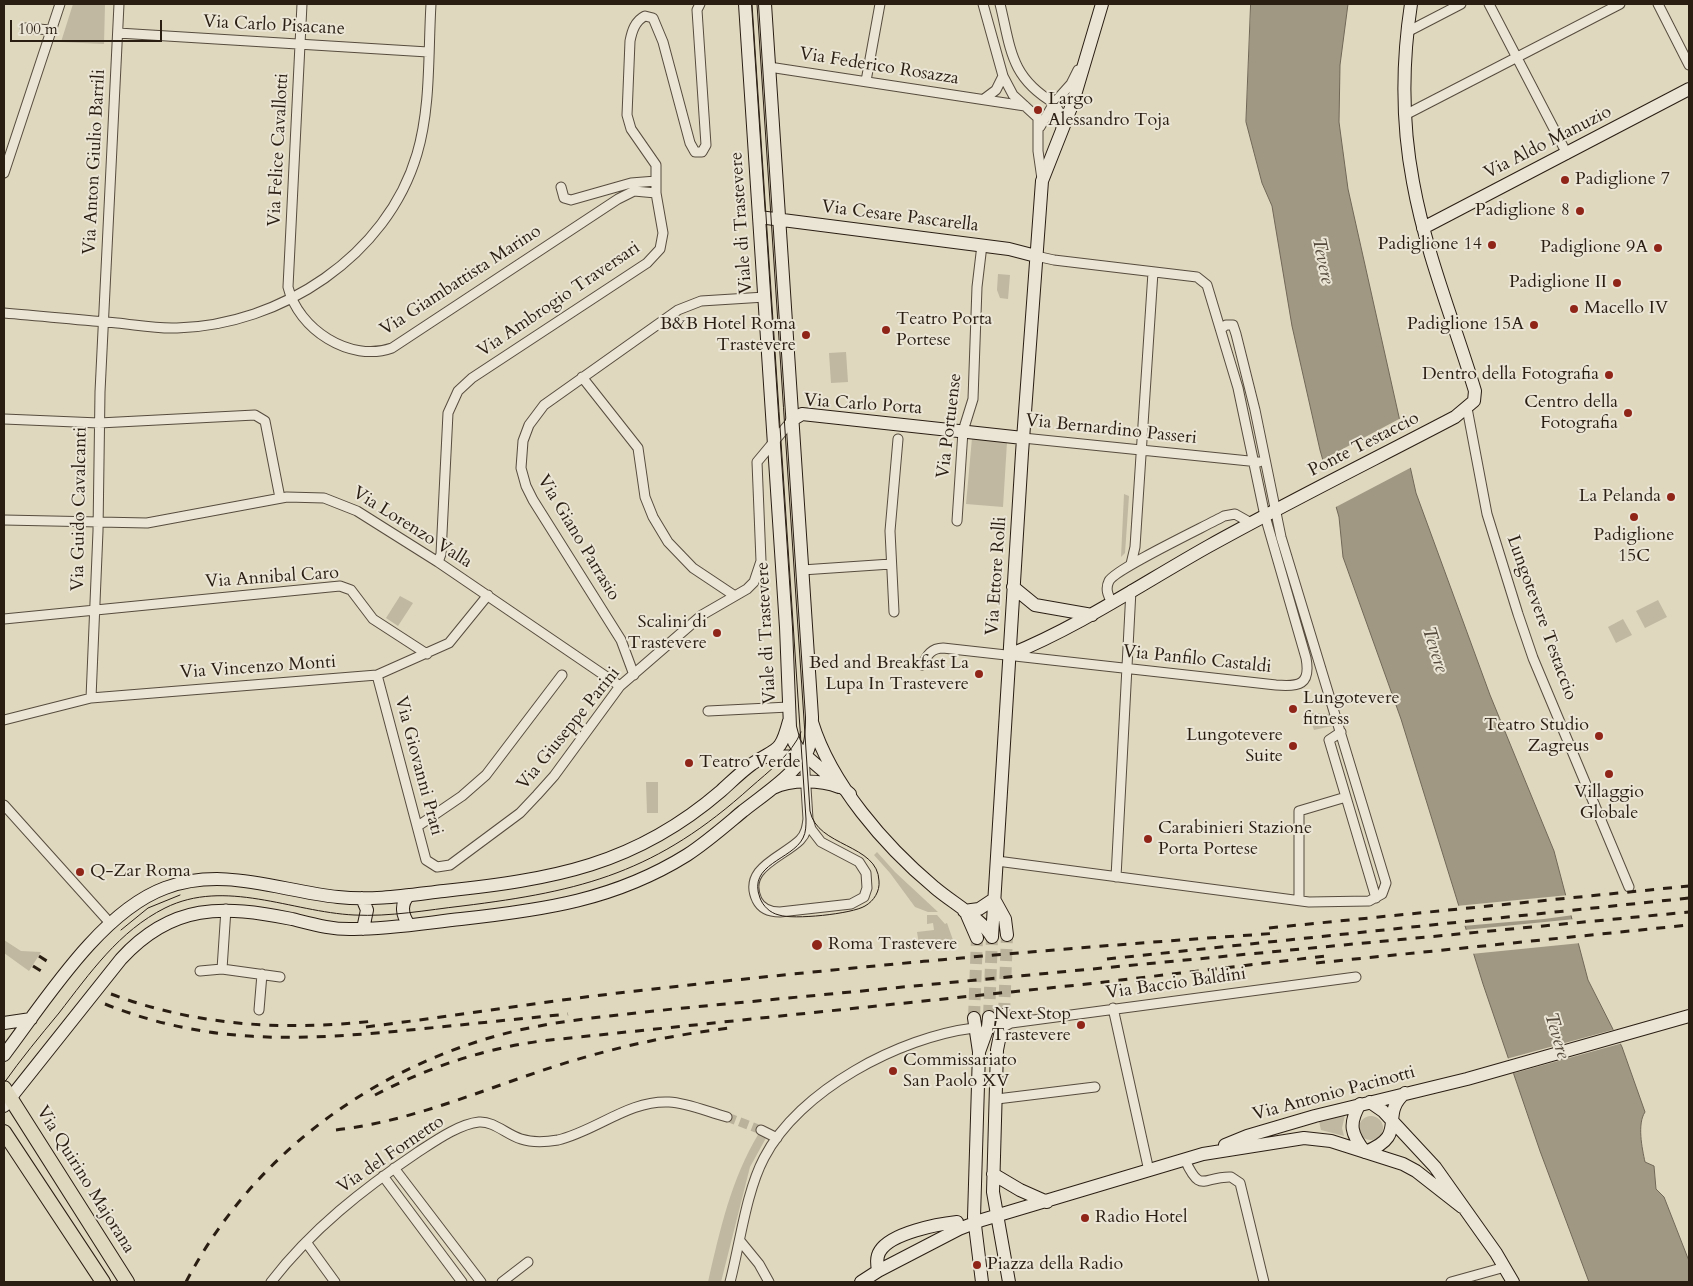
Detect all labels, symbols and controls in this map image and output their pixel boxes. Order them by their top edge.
scale bar [12,10,165,42]
street label: Via Carlo Pisacane [203,11,345,41]
text: 100 m [18,19,58,39]
street label: Via Federico Rosazza [798,44,960,90]
street label: Via Anton Giulio Barrili [79,69,111,255]
street label: Via Felice Cavallotti [264,73,294,227]
place label: Largo Alessandro Toja [1048,89,1170,132]
street label: Via Aldo Manuzio [1481,102,1615,184]
marker: Largo Alessandro Toja [1032,104,1044,116]
street label: Viale di Trastevere [726,151,758,295]
place label: Padiglione 7 [1575,169,1670,191]
marker: Padiglione 7 [1559,174,1571,186]
street label: Via Cesare Pascarella [820,197,980,237]
place label: Padiglione 8 [1475,200,1570,222]
marker: Padiglione 8 [1574,205,1586,217]
street label: Via Giambattista Marino [376,221,546,341]
place label: Padiglione 14 [1378,234,1482,256]
water label: Tevere [1306,236,1338,286]
place label: Padiglione 9A [1540,237,1648,259]
street label: Via Ambrogio Traversari [474,238,644,362]
marker: Padiglione 14 [1486,239,1498,251]
marker: Padiglione 9A [1652,242,1664,254]
place label: Padiglione II [1509,272,1607,294]
marker: Padiglione II [1611,277,1623,289]
place label: Macello IV [1584,298,1668,320]
marker: Macello IV [1568,303,1580,315]
place label: Teatro Porta Portese [896,309,992,352]
place label: B&B Hotel Roma Trastevere [660,314,796,356]
place label: Padiglione 15A [1407,314,1524,336]
marker: Padiglione 15A [1528,319,1540,331]
marker: Teatro Porta Portese [880,324,892,336]
marker: B&B Hotel Roma Trastevere [800,329,812,341]
place label: Dentro della Fotografia [1422,364,1599,386]
marker: Dentro della Fotografia [1603,369,1615,381]
street label: Via Portuense [933,372,967,480]
street label: Via Carlo Porta [803,390,923,420]
place label: Centro della Fotografia [1524,392,1618,434]
marker: Centro della Fotografia [1622,407,1634,419]
street label: Ponte Testaccio [1305,408,1423,482]
street label: Via Bernardino Passeri [1024,410,1198,450]
street label: Via Guido Cavalcanti [68,427,92,591]
street label: Via Giano Parrasio [532,471,624,605]
street label: Via Lorenzo Valla [348,483,476,573]
place label: La Pelanda [1579,486,1661,508]
marker: La Pelanda [1665,491,1677,503]
marker: Padiglione 15C [1628,511,1640,523]
street label: Via Ettore Rolli [982,516,1012,636]
place label: Padiglione 15C [1594,525,1674,568]
street label: Lungotevere Testaccio [1501,533,1581,703]
street label: Viale di Trastevere [752,561,782,705]
street label: Via Annibal Caro [204,563,340,593]
place label: Scalini di Trastevere [628,612,707,654]
water label: Tevere [1416,624,1452,676]
marker: Scalini di Trastevere [711,627,723,639]
street label: Via Panfilo Castaldi [1122,641,1272,679]
street label: Via Vincenzo Monti [179,652,337,684]
place label: Bed and Breakfast La Lupa In Trastevere [809,653,969,696]
street label: Via Giuseppe Parini [513,663,625,795]
marker: Bed and Breakfast La Lupa In Trastevere [973,668,985,680]
place label: Lungotevere fitness [1303,688,1400,731]
street label: Via Giovanni Prati [389,694,447,838]
marker: Lungotevere fitness [1287,703,1299,715]
place label: Teatro Studio Zagreus [1484,715,1589,758]
place label: Lungotevere Suite [1186,725,1283,768]
marker: Teatro Studio Zagreus [1593,730,1605,742]
marker: Lungotevere Suite [1287,740,1299,752]
place label: Teatro Verde [699,752,801,774]
marker: Teatro Verde [683,757,695,769]
marker: Villaggio Globale [1603,768,1615,780]
place label: Villaggio Globale [1574,782,1644,824]
place label: Carabinieri Stazione Porta Portese [1158,818,1312,861]
marker: Carabinieri Stazione Porta Portese [1142,833,1154,845]
place label: Q-Zar Roma [90,861,191,883]
marker: Q-Zar Roma [74,866,86,878]
place label: Roma Trastevere [828,934,957,956]
marker: Roma Trastevere [810,938,824,952]
street label: Via Baccio Baldini [1104,963,1248,1005]
place label: Next Stop Trastevere [992,1004,1071,1046]
water label: Tevere [1538,1010,1574,1062]
marker: Next Stop Trastevere [1075,1019,1087,1031]
place label: Commissariato San Paolo XV [903,1050,1017,1092]
street label: Via Antonio Pacinotti [1250,1062,1418,1126]
marker: Commissariato San Paolo XV [887,1065,899,1077]
street label: Via Quirino Majorana [31,1102,139,1258]
street label: Via del Fornetto [334,1111,448,1199]
place label: Radio Hotel [1095,1207,1188,1229]
marker: Radio Hotel [1079,1212,1091,1224]
place label: Piazza della Radio [987,1254,1123,1276]
marker: Piazza della Radio [971,1259,983,1271]

